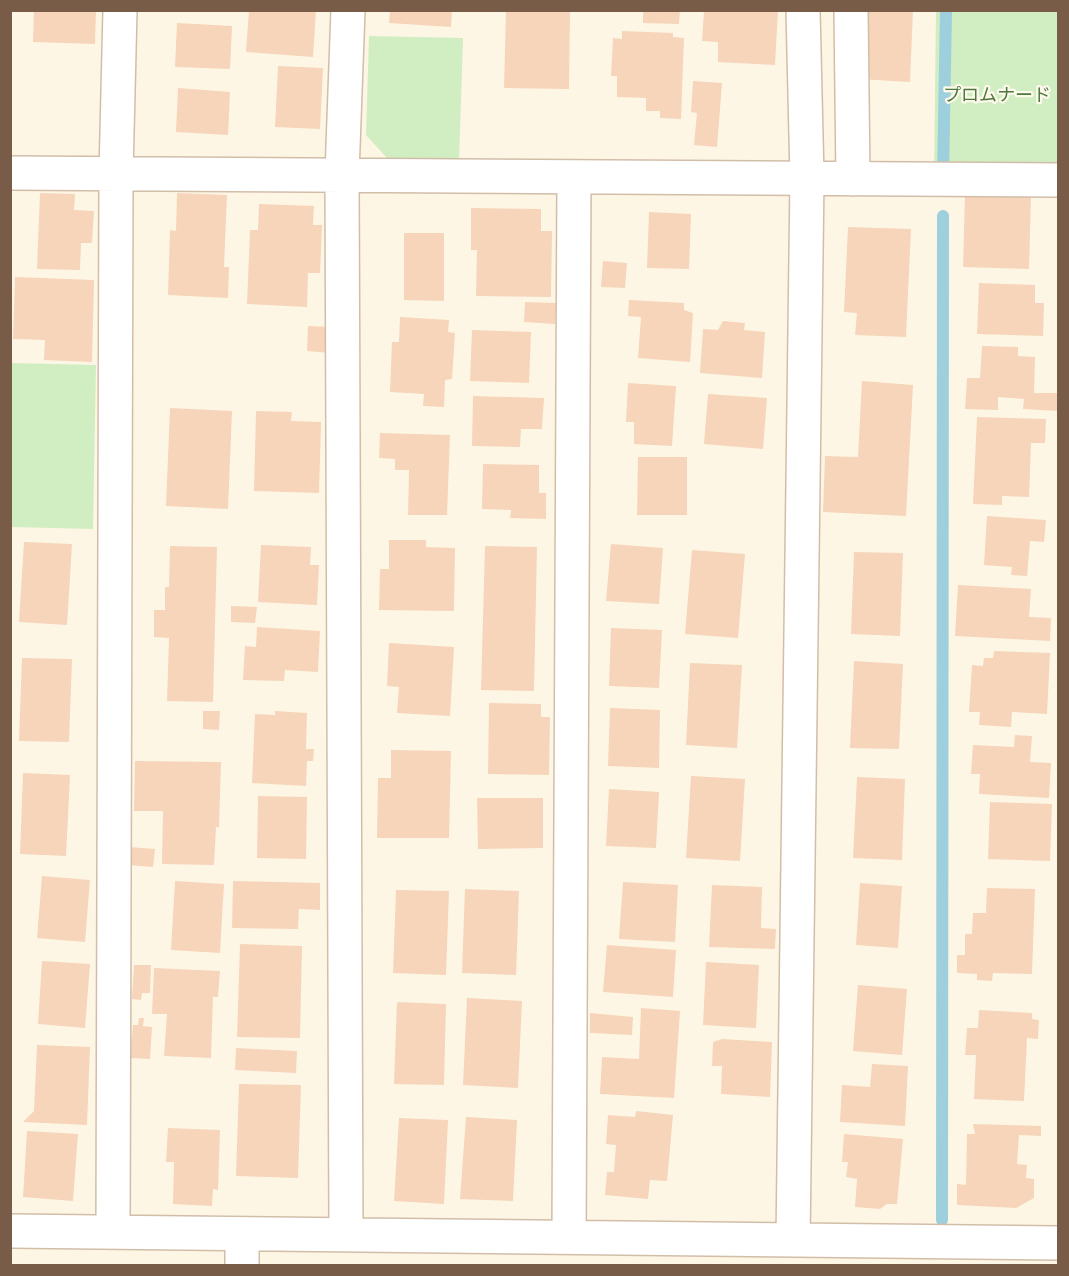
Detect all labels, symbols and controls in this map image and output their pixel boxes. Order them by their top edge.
park label: プロムナード [943,84,1051,106]

